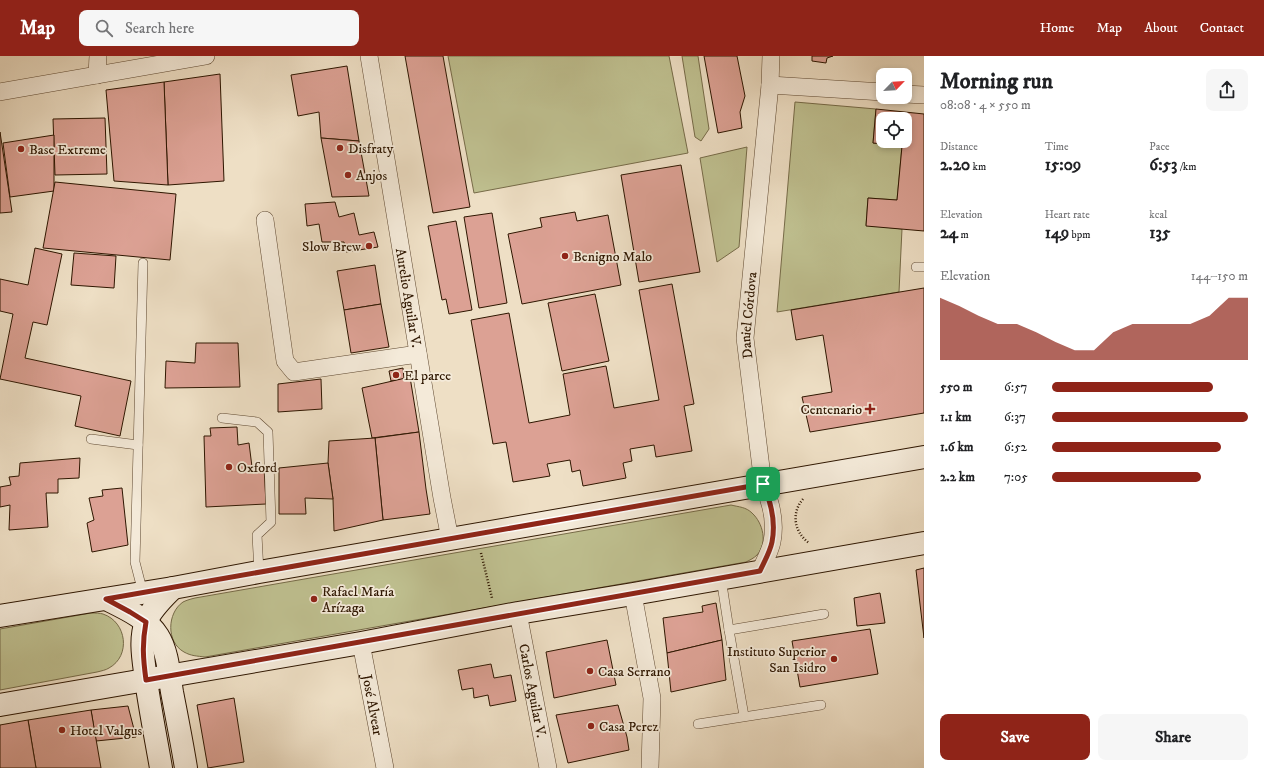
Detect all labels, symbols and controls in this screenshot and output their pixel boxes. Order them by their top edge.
search box [79,10,359,46]
text: Map [20,17,55,40]
icon: search [93,17,115,39]
text: Search here [125,19,194,38]
text: Home [1040,19,1074,37]
text: Map [1096,19,1122,37]
text: About [1144,19,1178,37]
text: Contact [1200,19,1244,37]
north arrow [876,68,912,104]
map controls [876,68,912,148]
text: Morning run [940,68,1053,95]
button: share [1206,69,1248,111]
text: 08:08 · 4 × 550 m [940,97,1031,113]
button: locate [876,112,912,148]
place label: Disfraty [348,140,394,158]
text: Distance [940,140,978,154]
text: Time [1045,140,1069,154]
text: Pace [1149,140,1170,154]
place label: Base Extreme [29,141,106,159]
marker: Disfraty [335,143,345,153]
marker: Base Extreme [16,144,26,154]
text: 2.20 [940,154,970,176]
text: 15:09 [1045,154,1081,176]
text: 6:53 [1149,154,1177,176]
text: km [970,160,986,174]
text: /km [1177,160,1196,174]
place label: Anjos [356,167,387,185]
marker: Anjos [343,170,353,180]
text: Elevation [940,208,983,222]
text: Heart rate [1045,208,1090,222]
text: kcal [1149,208,1167,222]
text: 24 [940,222,958,244]
text: 149 [1045,222,1069,244]
text: 135 [1149,222,1170,244]
text: m [958,228,969,242]
text: bpm [1069,228,1090,242]
place label: Slow Brew [302,238,361,256]
marker: Slow Brew [364,241,374,251]
street label: Aurelio Aguilar V. [391,247,425,349]
place label: Benigno Malo [573,248,652,266]
marker: Benigno Malo [560,251,570,261]
text: Elevation [940,268,990,284]
text: 144–150 m [1191,268,1248,284]
street label: Daniel Córdova [737,271,762,360]
place label: El parce [404,367,451,385]
marker: El parce [391,370,401,380]
text: 550 m [940,379,972,395]
text: 6:57 [1004,379,1027,395]
place label: Centenario [800,401,862,419]
marker: Centenario [865,404,875,414]
text: 1.1 km [940,409,972,425]
text: 6:37 [1004,409,1026,425]
text: 1.6 km [940,439,974,455]
text: 6:52 [1004,439,1027,455]
place label: Oxford [237,459,277,477]
marker: Oxford [224,462,234,472]
pin [746,467,780,501]
text: 2.2 km [940,469,975,485]
text: 7:05 [1004,469,1028,485]
icon: arrive [752,473,774,495]
place label: Rafael María Arízaga [322,583,394,617]
marker: Rafael María Arízaga [309,594,319,604]
street label: Carlos Aguilar V. [514,642,550,739]
place label: Instituto Superior San Isidro [727,643,827,677]
marker: Instituto Superior San Isidro [829,654,839,664]
place label: Casa Serrano [598,663,671,681]
marker: Casa Serrano [585,666,595,676]
street label: José Alvear [357,671,387,738]
button: Save [940,714,1090,760]
button: Share [1098,714,1248,760]
place label: Casa Perez [599,718,659,736]
marker: Casa Perez [586,721,596,731]
place label: Hotel Valgus [70,722,143,740]
marker: Hotel Valgus [57,725,67,735]

